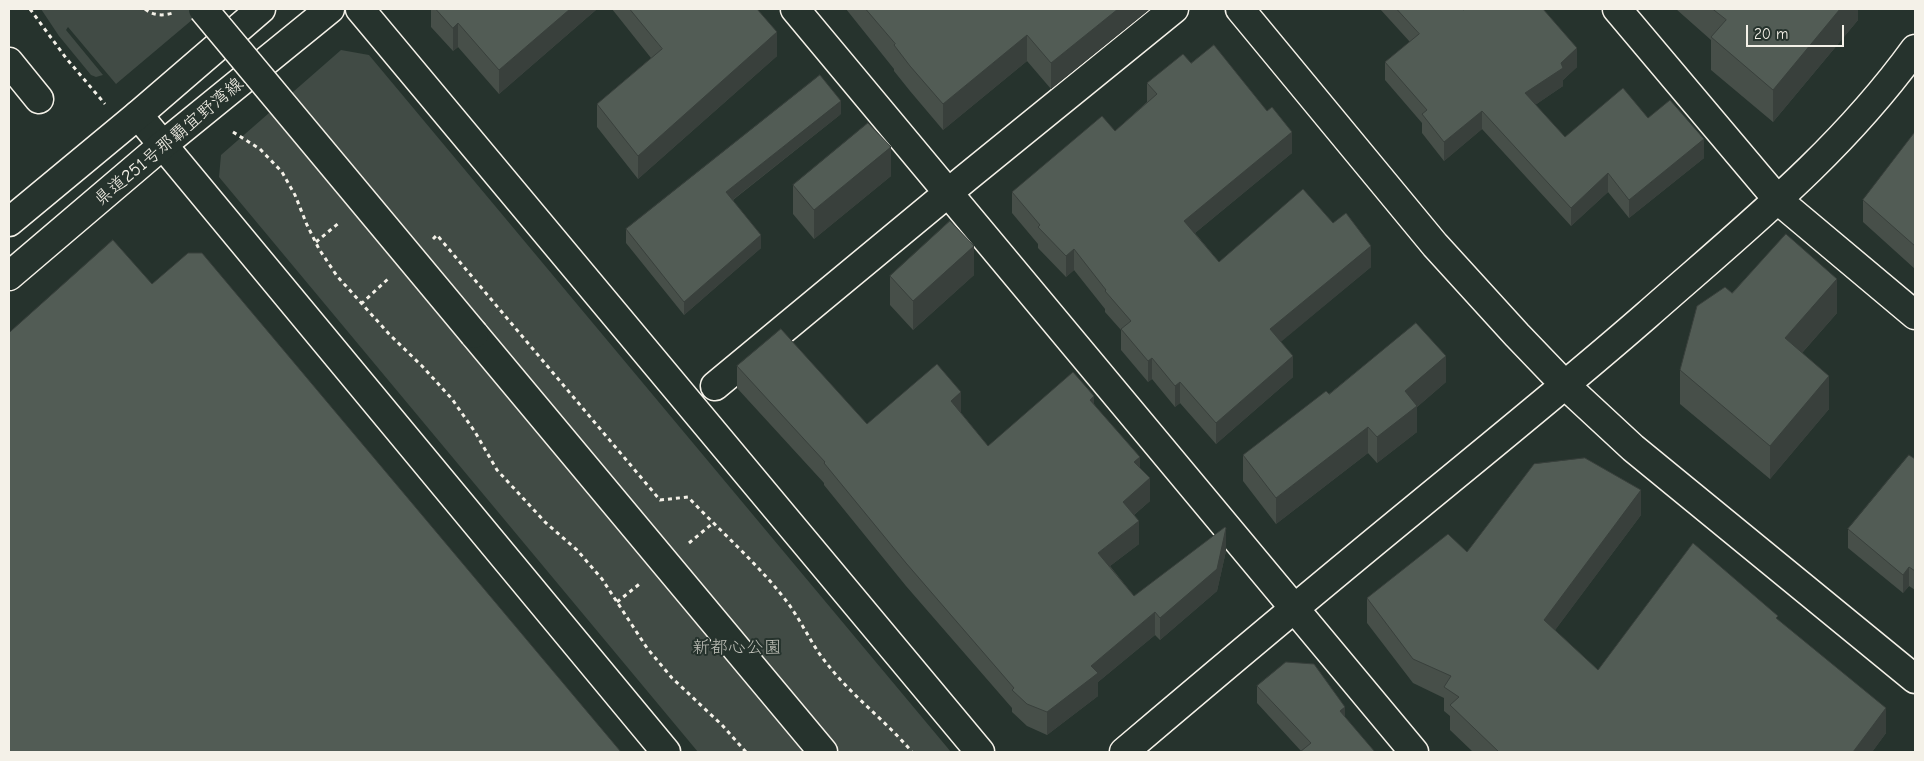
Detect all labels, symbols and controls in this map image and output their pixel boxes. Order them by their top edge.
scale bar [1749,15,1846,47]
text: 20 m [1754,25,1788,43]
street label: 県道251号那覇宜野湾線 [90,73,248,211]
park label: 新都心公園 [692,637,782,659]

